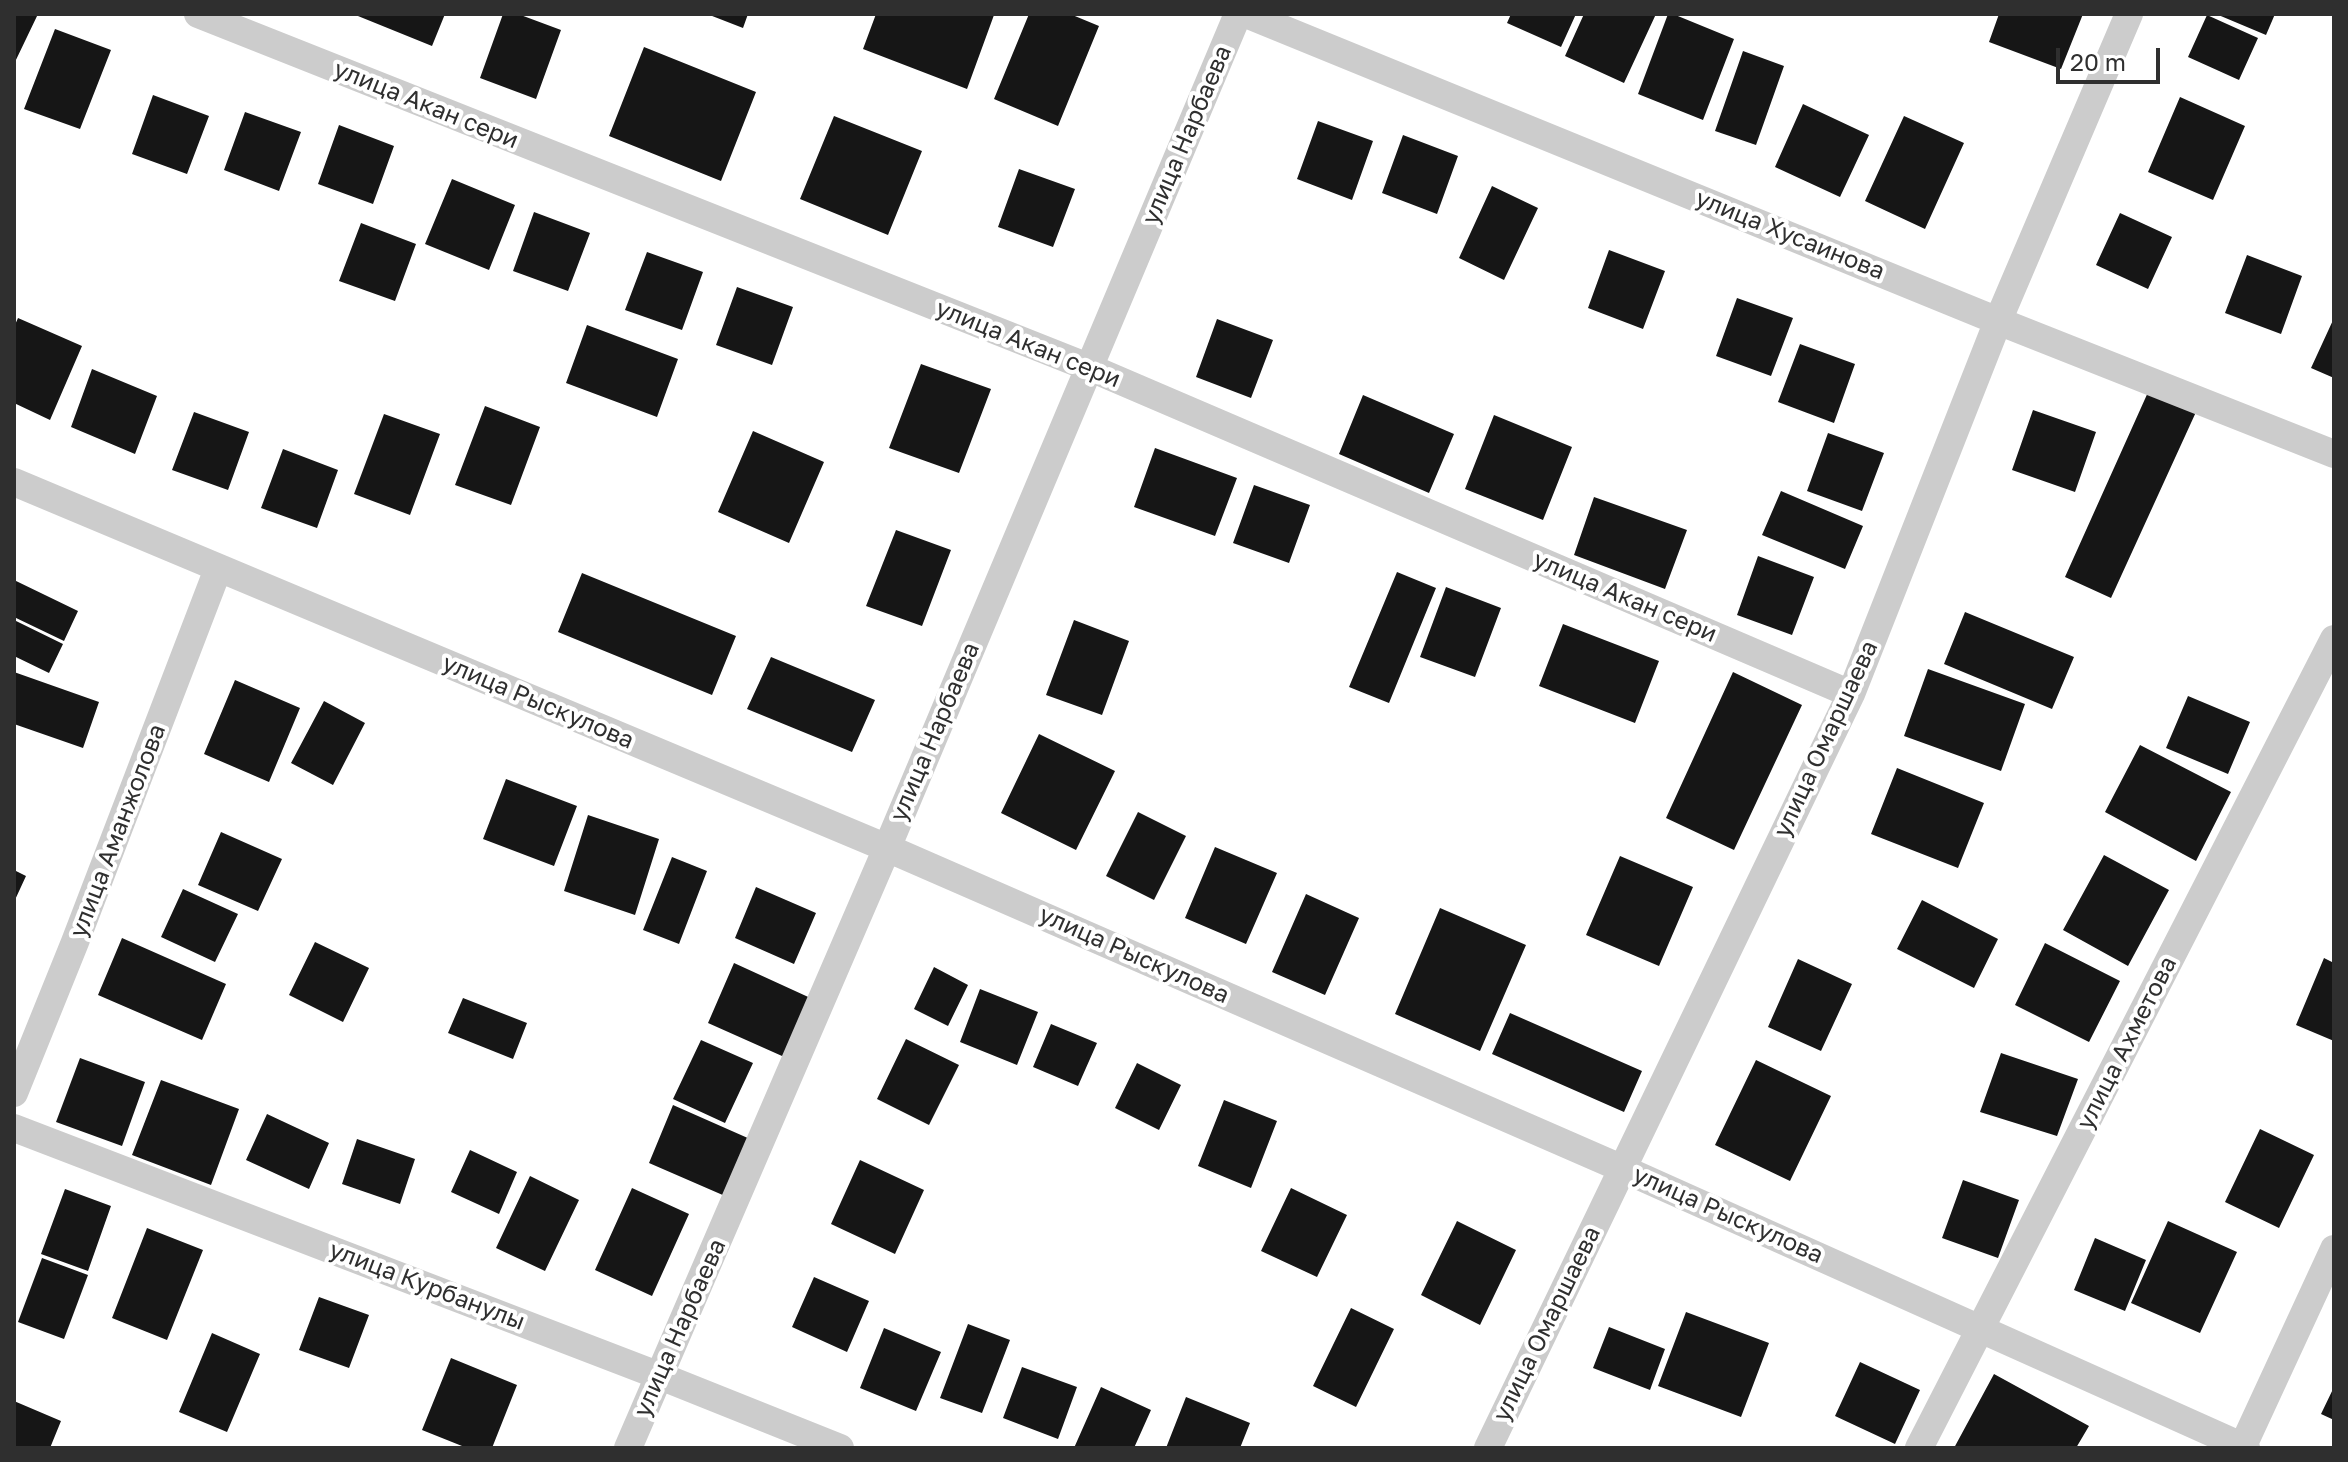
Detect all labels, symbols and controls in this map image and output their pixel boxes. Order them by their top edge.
scale bar [2060,32,2164,82]
street label: улица Нарбаева [1136,41,1238,229]
text: 20 m [2070,47,2126,76]
street label: улица Акан сери [329,55,523,155]
street label: улица Хусаинова [1691,184,1889,286]
street label: улица Акан сери [931,294,1125,394]
street label: улица Акан сери [1529,545,1721,649]
street label: улица Омаршаева [1768,636,1884,842]
street label: улица Нарбаева [884,638,986,826]
street label: улица Рыскулова [438,649,638,755]
street label: улица Аманжолова [64,720,172,942]
street label: улица Рыскулова [1034,900,1234,1010]
street label: улица Ахметова [2071,952,2183,1134]
street label: улица Рыскулова [1628,1160,1828,1270]
street label: улица Омаршаева [1487,1222,1607,1426]
street label: улица Курбанулы [325,1235,529,1337]
street label: улица Нарбаева [628,1235,732,1421]

